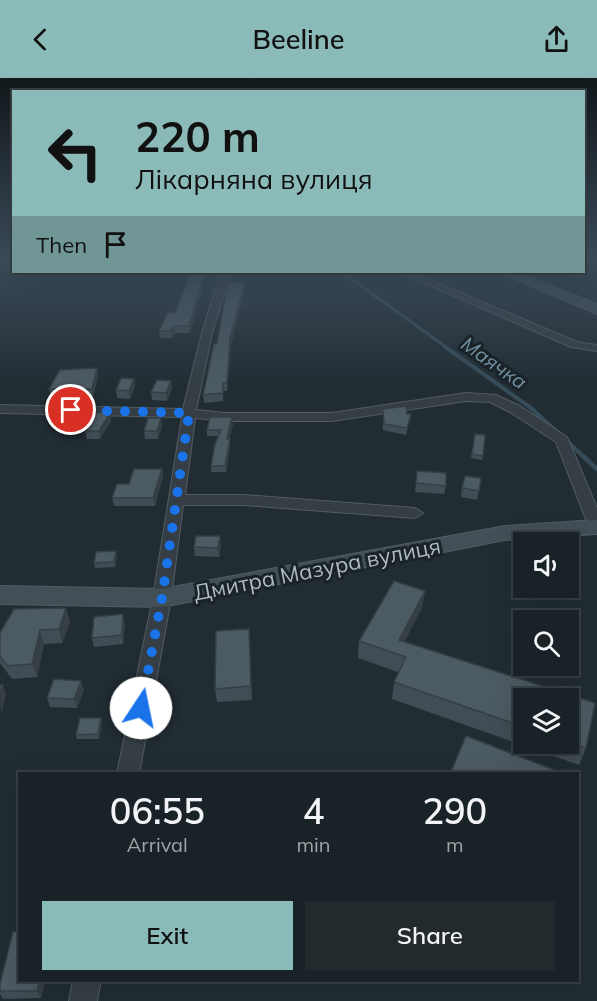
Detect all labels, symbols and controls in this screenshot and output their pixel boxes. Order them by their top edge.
text: Beeline [252,22,345,56]
icon: back [24,23,57,56]
icon: share [540,23,573,56]
text: 220 m [135,110,260,163]
icon: left [36,114,114,192]
text: Лікарняна вулиця [135,162,372,196]
icon: arrive [99,228,132,261]
text: Then [36,231,87,259]
water label: Маячка [457,331,532,394]
pin [45,384,96,435]
icon: arrive [54,393,87,426]
street label: Дмитра Мазура вулиця [191,531,443,607]
map controls [513,532,579,754]
button: sound [513,532,579,598]
button: search [513,610,579,676]
position arrow [109,676,173,740]
button: layers [513,688,579,754]
text: 06:55 [110,788,205,833]
text: 4 [303,788,324,833]
text: 290 [422,788,487,833]
text: Arrival [127,832,188,857]
text: min [297,832,331,857]
text: m [446,832,464,857]
button: Exit [42,901,293,970]
button: Share [305,901,555,970]

